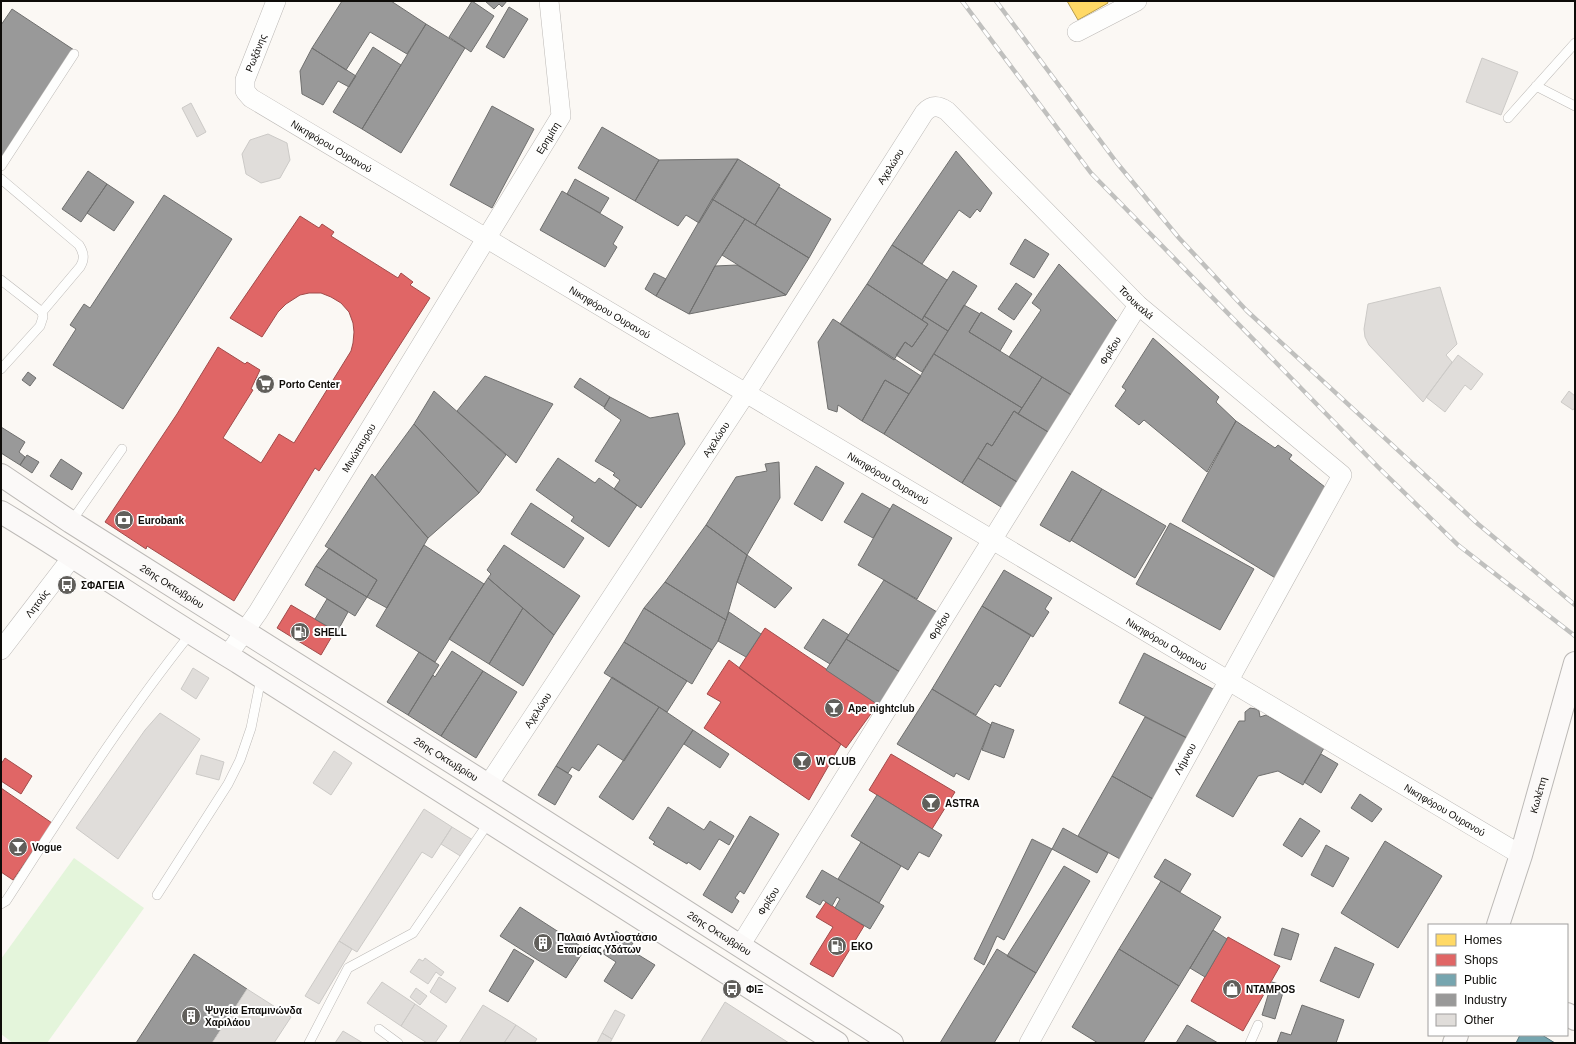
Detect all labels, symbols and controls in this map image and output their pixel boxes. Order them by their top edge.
street label: Ρωξάνης [243,32,270,74]
street label: Νικηφόρου Ουρανού [289,118,374,174]
street label: Ερημίτη [534,120,562,156]
street label: Αχελώου [875,146,906,186]
street label: Τσουκαλά [1117,283,1156,321]
street label: Νικηφόρου Ουρανού [567,284,652,340]
street label: Φρίξου [1097,334,1123,367]
supermarket icon: Porto Center [254,373,276,395]
place label: Porto Center [279,379,340,390]
street label: Αχελώου [700,419,731,459]
street label: Μινώταυρου [339,421,377,474]
street label: Νικηφόρου Ουρανού [846,449,931,506]
bank icon: Eurobank [113,509,135,531]
place label: Eurobank [138,515,185,526]
street label: 26ης Οκτωβρίου [138,562,206,610]
bus stop icon: ΣΦΑΓΕΙΑ [56,574,78,596]
place label: ΣΦΑΓΕΙΑ [81,580,125,591]
street label: Λητούς [23,587,51,619]
street label: Φρίξου [926,610,952,642]
street label: Νικηφόρου Ουρανού [1124,615,1209,672]
fuel station icon: SHELL [289,621,311,643]
place label: SHELL [314,627,347,638]
street label: Αχελώου [522,690,553,730]
bar icon: Ape nightclub [823,697,845,719]
place label: Ape nightclub [848,703,915,714]
street label: 26ης Οκτωβρίου [412,734,480,783]
street label: Λήμνου [1172,741,1198,777]
bar icon: W CLUB [791,750,813,772]
place label: W CLUB [816,756,856,767]
street label: Κωλέττη [1528,776,1548,814]
street label: Νικηφόρου Ουρανού [1402,781,1487,838]
bar icon: ASTRA [920,792,942,814]
place label: ASTRA [945,798,979,809]
bar icon: Vogue [7,836,29,858]
place label: Vogue [32,842,62,853]
street label: Φρίξου [755,885,781,917]
street label: 26ης Οκτωβρίου [686,908,753,957]
legend [1428,924,1568,1036]
building icon: Παλαιό Αντλιοστάσιο Εταιρείας Υδάτων [532,932,554,954]
place label: Παλαιό Αντλιοστάσιο Εταιρείας Υδάτων [557,932,657,956]
text: Homes [1464,933,1502,947]
fuel station icon: EKO [826,935,848,957]
place label: EKO [851,941,873,952]
text: Shops [1464,953,1498,967]
text: Public [1464,973,1497,987]
bus stop icon: ΦΙΞ [721,978,743,1000]
shop icon: NTAMPOS [1221,978,1243,1000]
place label: ΦΙΞ [746,984,764,995]
place label: NTAMPOS [1246,984,1296,995]
text: Industry [1464,993,1507,1007]
building icon: Ψυγεία Επαμινώνδα Χαριλάου [180,1005,202,1027]
place label: Ψυγεία Επαμινώνδα Χαριλάου [205,1005,303,1028]
text: Other [1464,1013,1494,1027]

